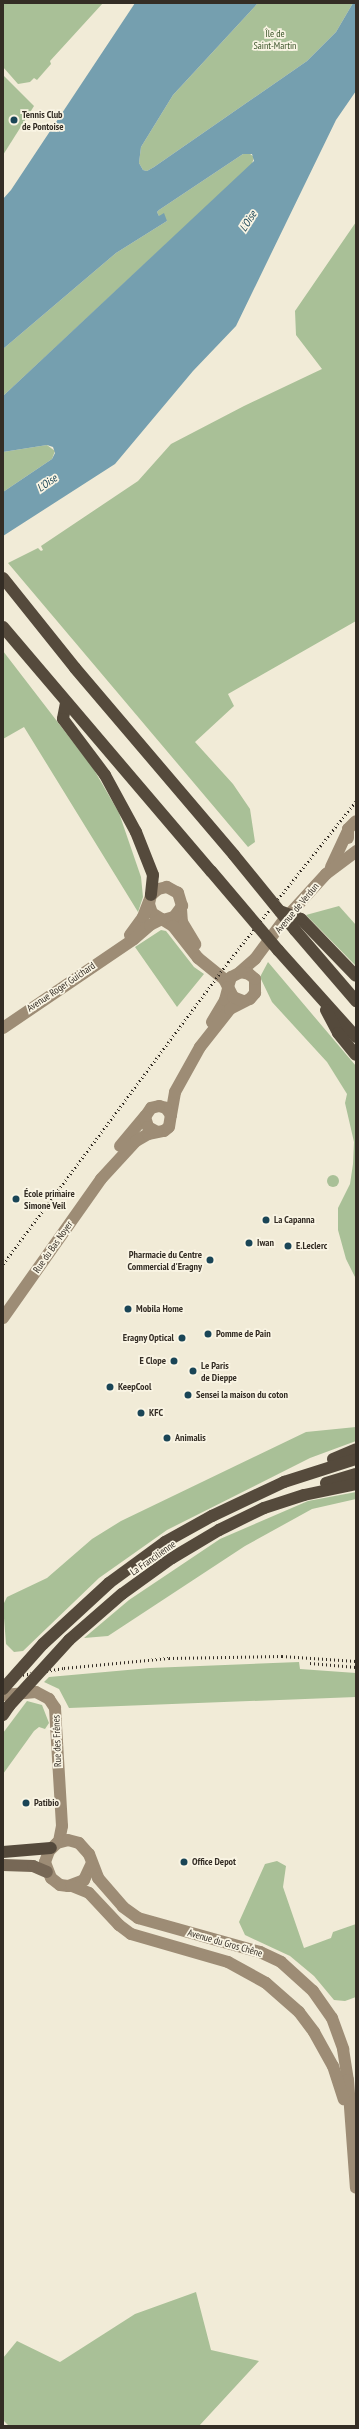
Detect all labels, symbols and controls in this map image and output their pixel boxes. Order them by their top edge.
park label: Île de Saint-Martin [254,27,296,50]
place label: Tennis Club de Pontoise [22,108,64,132]
marker: Tennis Club de Pontoise [9,115,19,125]
water label: L'Oise [237,208,259,234]
water label: L'Oise [34,471,60,495]
street label: Avenue de Verdun [272,880,322,936]
street label: Avenue Roger Guichard [25,960,97,1014]
place label: École primaire Simone Veil [24,1187,75,1210]
marker: École primaire Simone Veil [11,1194,21,1204]
place label: La Capanna [274,1214,315,1226]
marker: La Capanna [261,1215,271,1225]
street label: Rue du Bas Noyer [31,1219,75,1275]
place label: Iwan [257,1237,274,1249]
marker: Iwan [244,1238,254,1248]
place label: E.Leclerc [296,1240,327,1252]
marker: E.Leclerc [283,1241,293,1251]
place label: Pharmacie du Centre Commercial d'Eragny [128,1248,202,1272]
marker: Pharmacie du Centre Commercial d'Eragny [205,1255,215,1265]
place label: Mobila Home [136,1303,183,1315]
marker: Mobila Home [123,1304,133,1314]
place label: Pomme de Pain [216,1328,271,1340]
marker: Pomme de Pain [203,1329,213,1339]
place label: Eragny Optical [122,1332,174,1344]
marker: Eragny Optical [177,1333,187,1343]
place label: E Clope [139,1355,166,1367]
marker: E Clope [169,1356,179,1366]
place label: Le Paris de Dieppe [201,1359,237,1382]
marker: Le Paris de Dieppe [188,1366,198,1376]
place label: KeepCool [118,1381,151,1393]
marker: KeepCool [105,1382,115,1392]
place label: Sensei la maison du coton [196,1389,288,1401]
marker: Sensei la maison du coton [183,1390,193,1400]
place label: KFC [149,1407,163,1419]
marker: KFC [136,1408,146,1418]
place label: Animalis [175,1432,206,1444]
marker: Animalis [162,1433,172,1443]
street label: La Francilienne [128,1538,178,1578]
street label: Rue des Frênes [50,1715,64,1767]
place label: Patibio [34,1797,59,1809]
marker: Patibio [21,1798,31,1808]
place label: Office Depot [192,1856,236,1868]
marker: Office Depot [179,1857,189,1867]
street label: Avenue du Gros Chêne [186,1927,264,1959]

